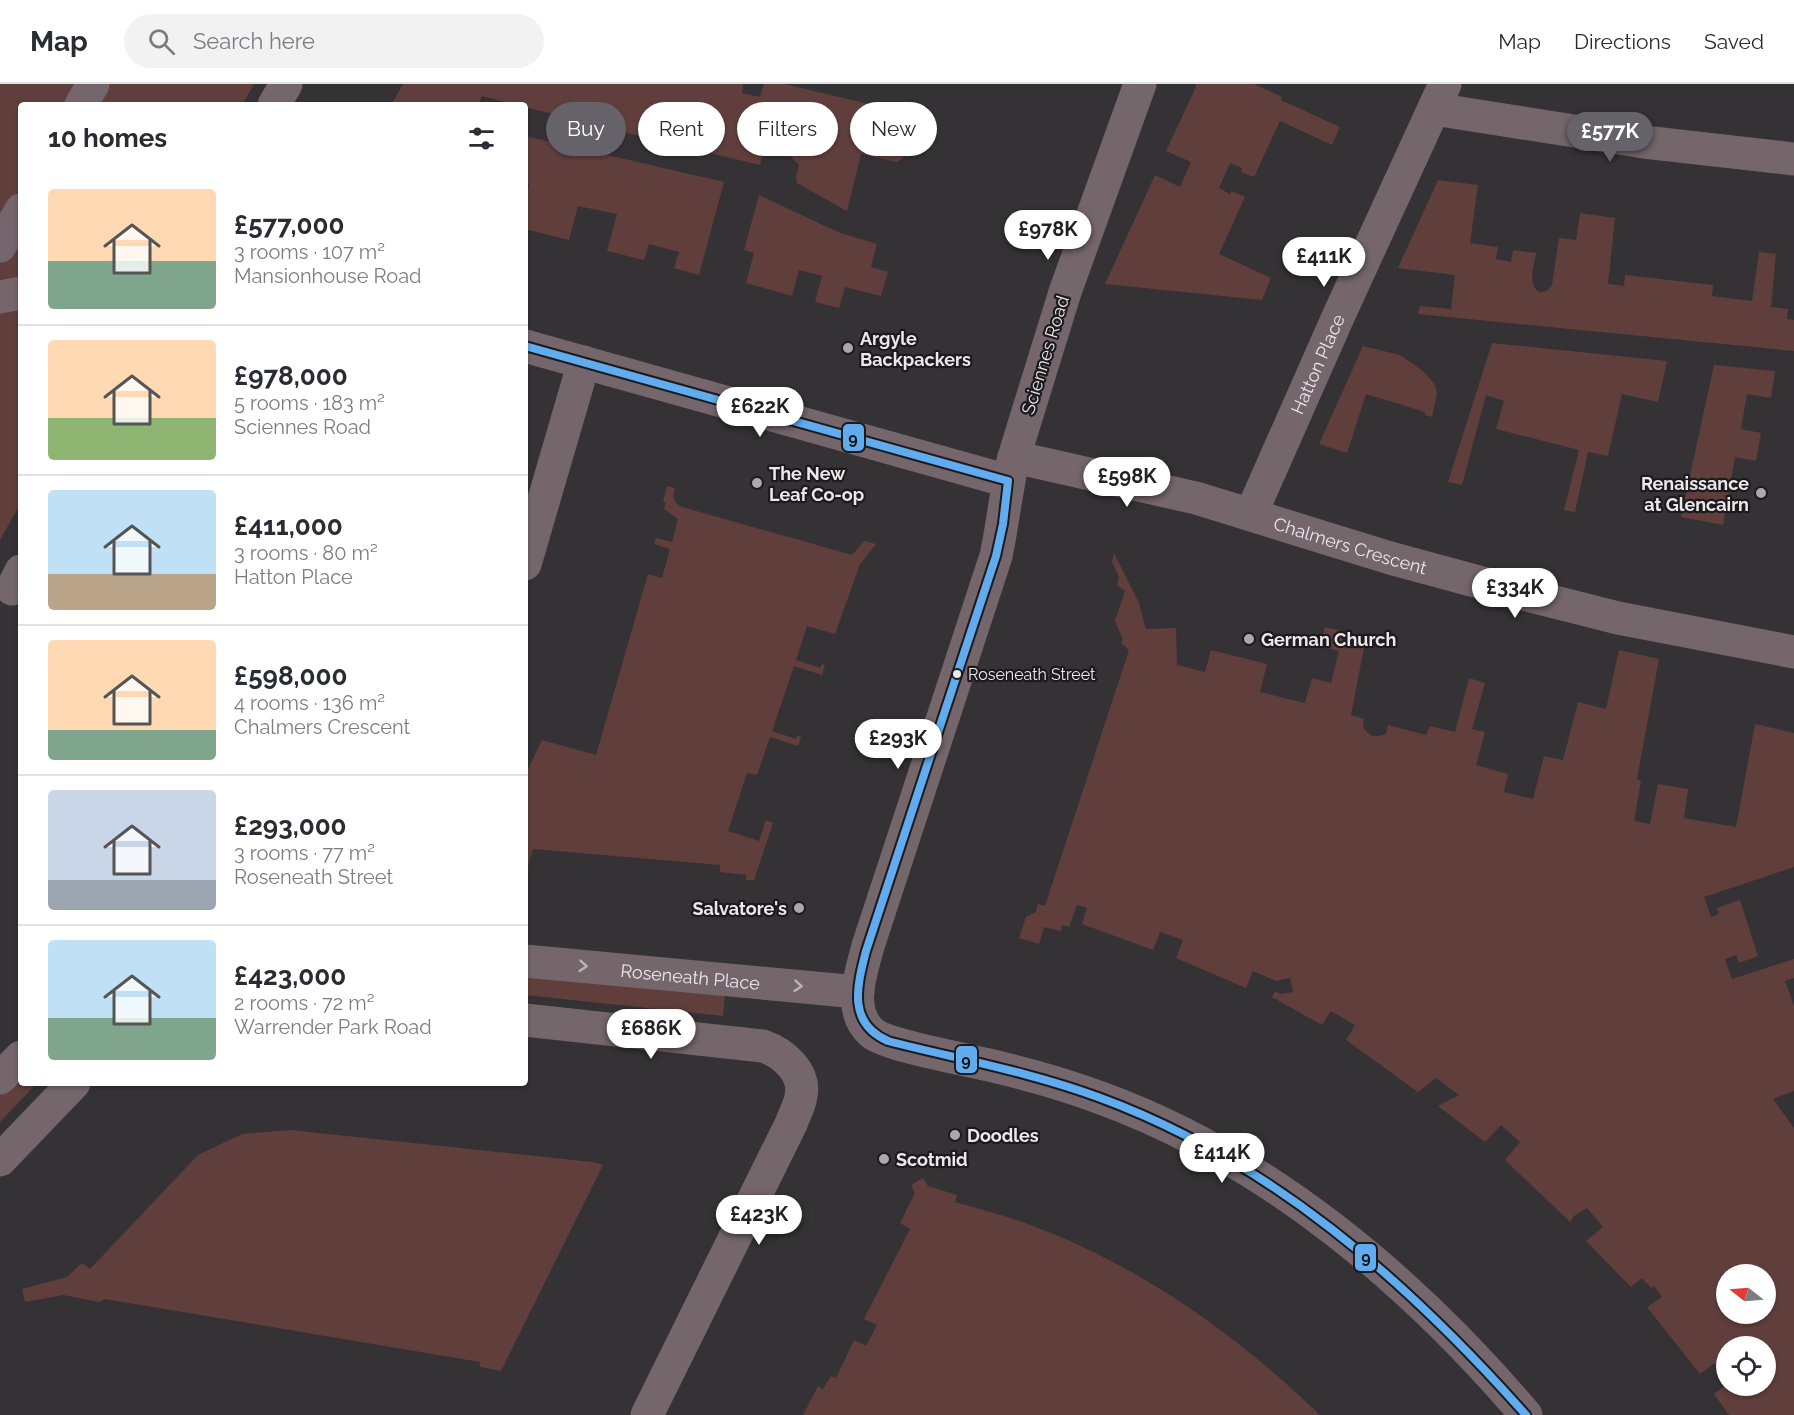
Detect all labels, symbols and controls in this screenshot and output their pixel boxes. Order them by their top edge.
search box [124,14,544,68]
text: Map [30,25,88,58]
icon: search [145,25,178,58]
text: Search here [193,28,315,54]
text: Map [1498,29,1541,54]
text: Directions [1574,29,1671,54]
text: Saved [1704,29,1764,54]
chip: Buy [546,102,626,156]
chip: Rent [638,102,725,156]
chip: Filters [737,102,838,156]
chip: New [850,102,937,156]
pin: £577K [1568,112,1652,163]
text: £577K [1581,119,1639,143]
icon: filters [465,122,498,155]
text: 10 homes [48,123,167,153]
text: £577,000 [234,210,344,240]
pin: £978K [1006,210,1090,261]
icon: home [96,213,168,285]
text: £978K [1018,217,1078,241]
pin: £411K [1282,237,1366,288]
text: 3 rooms · 107 m² [234,240,385,264]
text: £411K [1296,244,1352,268]
text: Mansionhouse Road [234,264,422,288]
street label: Sciennes Road [1017,293,1073,417]
street label: Hatton Place [1286,310,1349,417]
place label: Argyle Backpackers [860,328,971,370]
marker: Argyle Backpackers [841,341,855,355]
text: £978,000 [234,361,348,391]
icon: home [96,364,168,436]
pin: £622K [718,387,802,438]
text: 5 rooms · 183 m² [234,391,385,415]
text: £622K [731,394,789,418]
text: Sciennes Road [234,415,371,439]
line badge: 9 [842,423,865,452]
text: 9 [848,429,858,448]
pin: £598K [1085,457,1169,508]
place label: The New Leaf Co-op [769,463,864,505]
text: £598K [1097,464,1157,488]
place label: Renaissance at Glencairn [1641,473,1749,515]
marker: The New Leaf Co-op [750,476,764,490]
marker: Renaissance at Glencairn [1754,486,1768,500]
text: £411,000 [234,511,343,541]
street label: Chalmers Crescent [1271,512,1429,578]
icon: home [96,514,168,586]
text: 3 rooms · 80 m² [234,541,378,565]
text: Hatton Place [234,565,353,589]
pin: £334K [1473,568,1557,619]
text: £334K [1486,575,1544,599]
place label: German Church [1261,629,1396,650]
marker: German Church [1242,632,1256,646]
text: £598,000 [234,661,348,691]
icon: home [96,664,168,736]
place label: Roseneath Street [968,665,1096,684]
marker: Roseneath Street [951,668,963,680]
text: 4 rooms · 136 m² [234,691,385,715]
text: Chalmers Crescent [234,715,410,739]
pin: £293K [856,719,940,770]
text: £293K [869,726,927,750]
text: £293,000 [234,811,347,841]
icon: home [96,814,168,886]
text: 3 rooms · 77 m² [234,841,375,865]
text: Roseneath Street [234,865,393,889]
place label: Salvatore's [693,898,787,919]
marker: Salvatore's [792,901,806,915]
one-way arrow [579,959,588,972]
street label: Roseneath Place [620,959,761,993]
text: £423,000 [234,961,346,991]
icon: home [96,964,168,1036]
one-way arrow [794,979,803,992]
text: 2 rooms · 72 m² [234,991,374,1015]
pin: £686K [609,1009,693,1060]
text: Warrender Park Road [234,1015,432,1039]
text: £686K [621,1016,681,1040]
line badge: 9 [955,1045,978,1074]
text: 9 [961,1051,971,1070]
place label: Doodles [967,1125,1039,1146]
marker: Doodles [948,1128,962,1142]
pin: £414K [1180,1133,1264,1184]
text: £414K [1194,1140,1251,1164]
place label: Scotmid [896,1149,968,1170]
marker: Scotmid [877,1152,891,1166]
pin: £423K [717,1195,801,1246]
text: £423K [730,1202,788,1226]
line badge: 9 [1354,1243,1377,1272]
text: 9 [1361,1248,1371,1267]
north arrow [1716,1264,1776,1324]
map controls [1716,1264,1776,1396]
button: locate [1716,1336,1776,1396]

